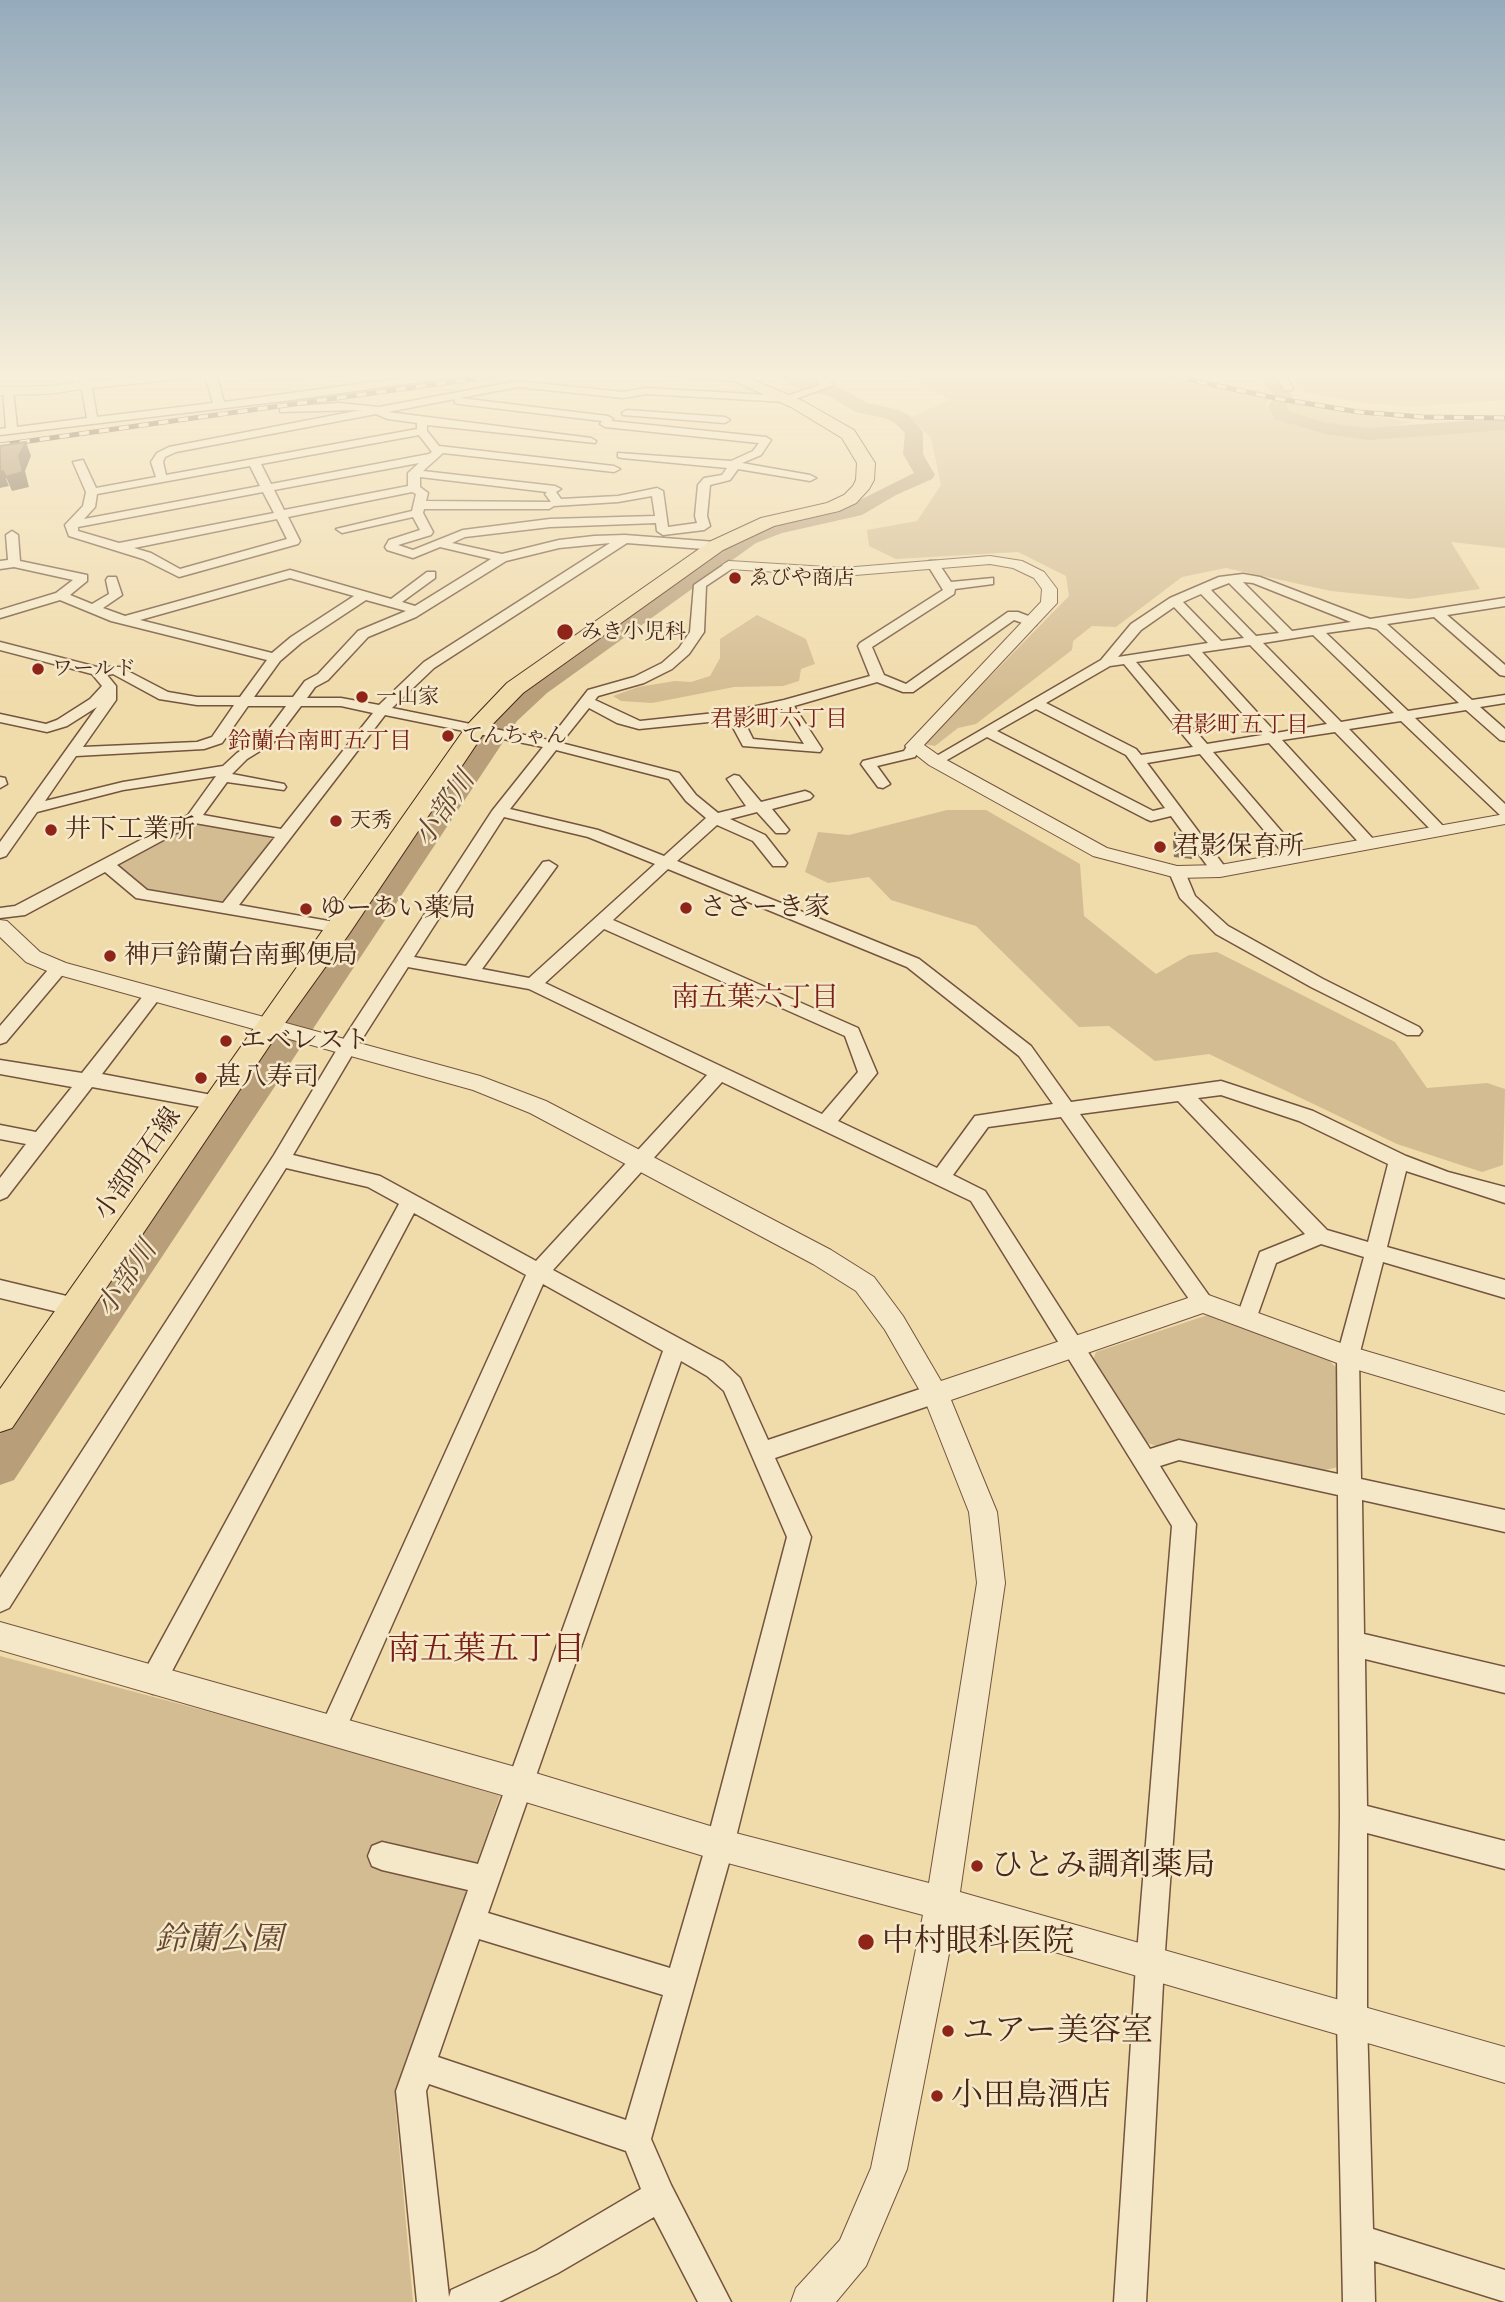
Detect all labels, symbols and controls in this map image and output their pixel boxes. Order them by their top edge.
place label: ゑびや商店 [749,565,854,591]
marker: ゑびや商店 [727,570,743,586]
place label: みき小児科 [581,619,686,645]
marker: みき小児科 [555,622,575,642]
place label: ワールド [52,656,136,682]
marker: ワールド [30,661,46,677]
place label: 一山家 [376,684,439,710]
marker: 一山家 [354,689,370,705]
district label: 君影町六丁目 [710,706,848,734]
district label: 君影町五丁目 [1171,712,1309,740]
place label: てんちゃん [462,723,567,749]
district label: 鈴蘭台南町五丁目 [228,728,412,756]
marker: てんちゃん [440,728,456,744]
water label: 小部川 [408,765,482,853]
place label: 天秀 [350,808,392,834]
marker: 天秀 [328,813,344,829]
place label: 井下工業所 [65,814,195,846]
marker: 井下工業所 [43,822,59,838]
place label: 君影保育所 [1174,831,1304,863]
marker: 君影保育所 [1152,839,1168,855]
place label: ささーき家 [700,892,830,924]
place label: ゆーあい薬局 [320,893,476,925]
marker: ささーき家 [678,900,694,916]
marker: ゆーあい薬局 [298,901,314,917]
place label: 神戸鈴蘭台南郵便局 [124,940,358,972]
marker: 神戸鈴蘭台南郵便局 [102,948,118,964]
district label: 南五葉六丁目 [671,981,839,1015]
place label: エベレスト [240,1025,370,1057]
marker: エベレスト [218,1033,234,1049]
place label: 甚八寿司 [215,1062,319,1094]
marker: 甚八寿司 [193,1070,209,1086]
street label: 小部明石線 [88,1102,188,1226]
water label: 小部川 [90,1235,164,1323]
district label: 南五葉五丁目 [387,1630,585,1670]
place label: ひとみ調剤薬局 [991,1847,1215,1885]
marker: ひとみ調剤薬局 [969,1858,985,1874]
park label: 鈴蘭公園 [155,1921,283,1959]
place label: 中村眼科医院 [882,1923,1074,1961]
marker: 中村眼科医院 [856,1932,876,1952]
place label: ユアー美容室 [962,2012,1153,2050]
marker: ユアー美容室 [940,2023,956,2039]
place label: 小田島酒店 [951,2077,1111,2115]
marker: 小田島酒店 [929,2088,945,2104]

